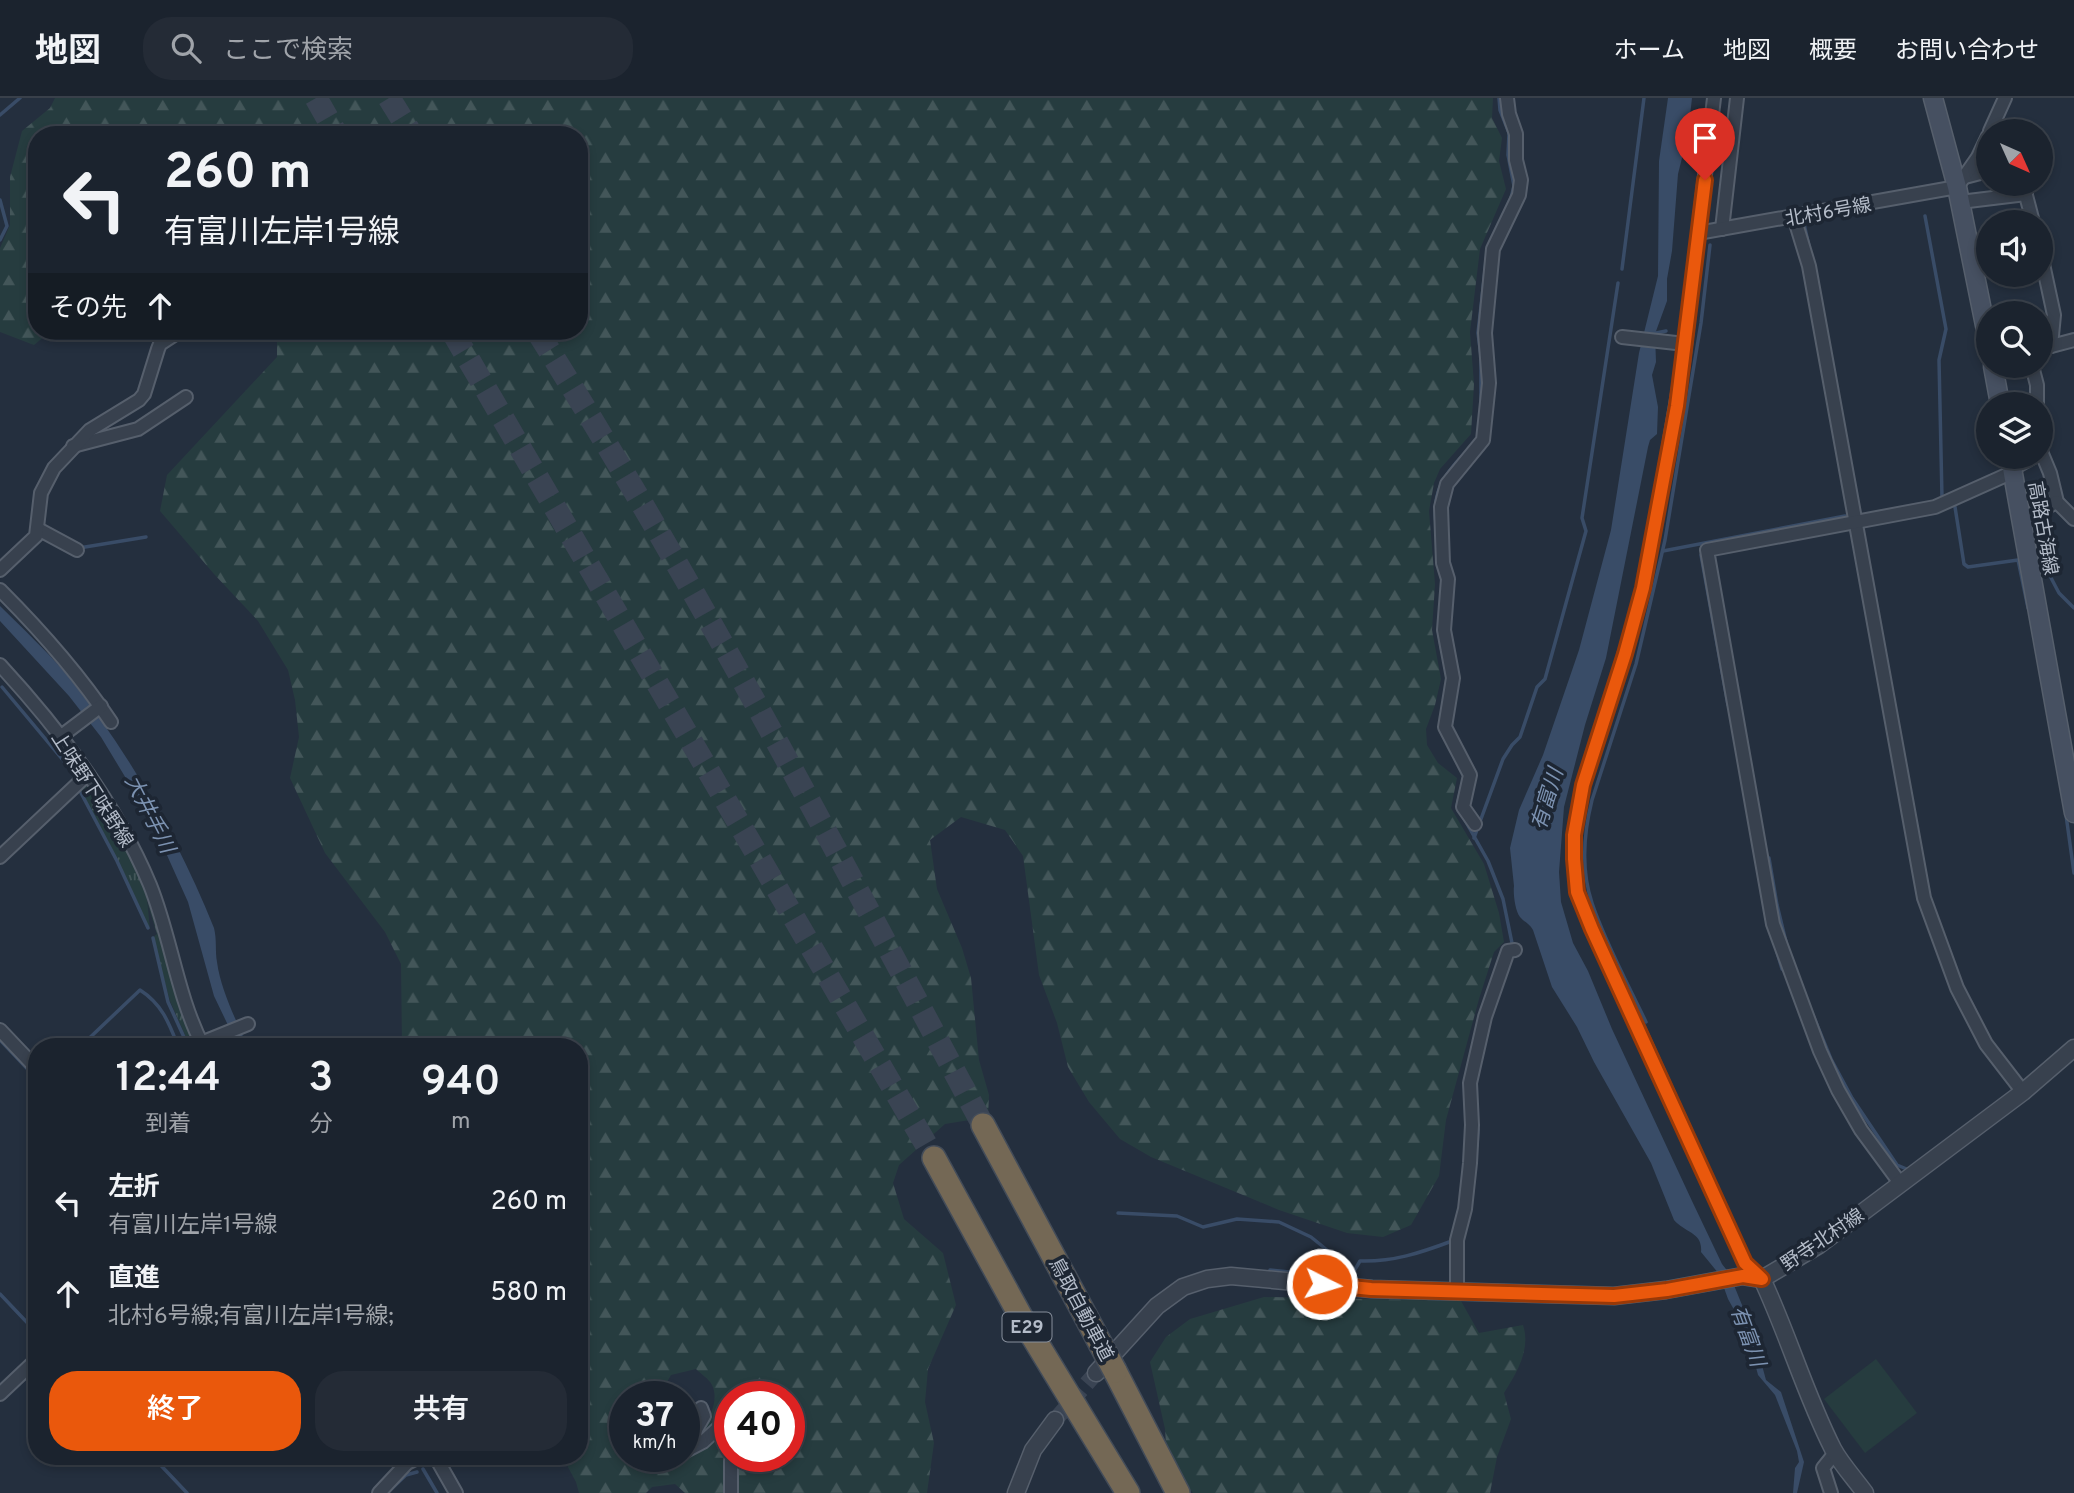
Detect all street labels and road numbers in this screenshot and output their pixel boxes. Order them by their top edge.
street label: 北村6号線 [1783,194,1873,232]
street label: 高路古海線 [2022,479,2062,577]
street label: 上味野下味野線 [45,728,138,852]
street label: 野寺北村線 [1777,1204,1869,1277]
street label: 鳥取自動車道 [1043,1254,1118,1366]
road number: E29 [1002,1312,1052,1342]

